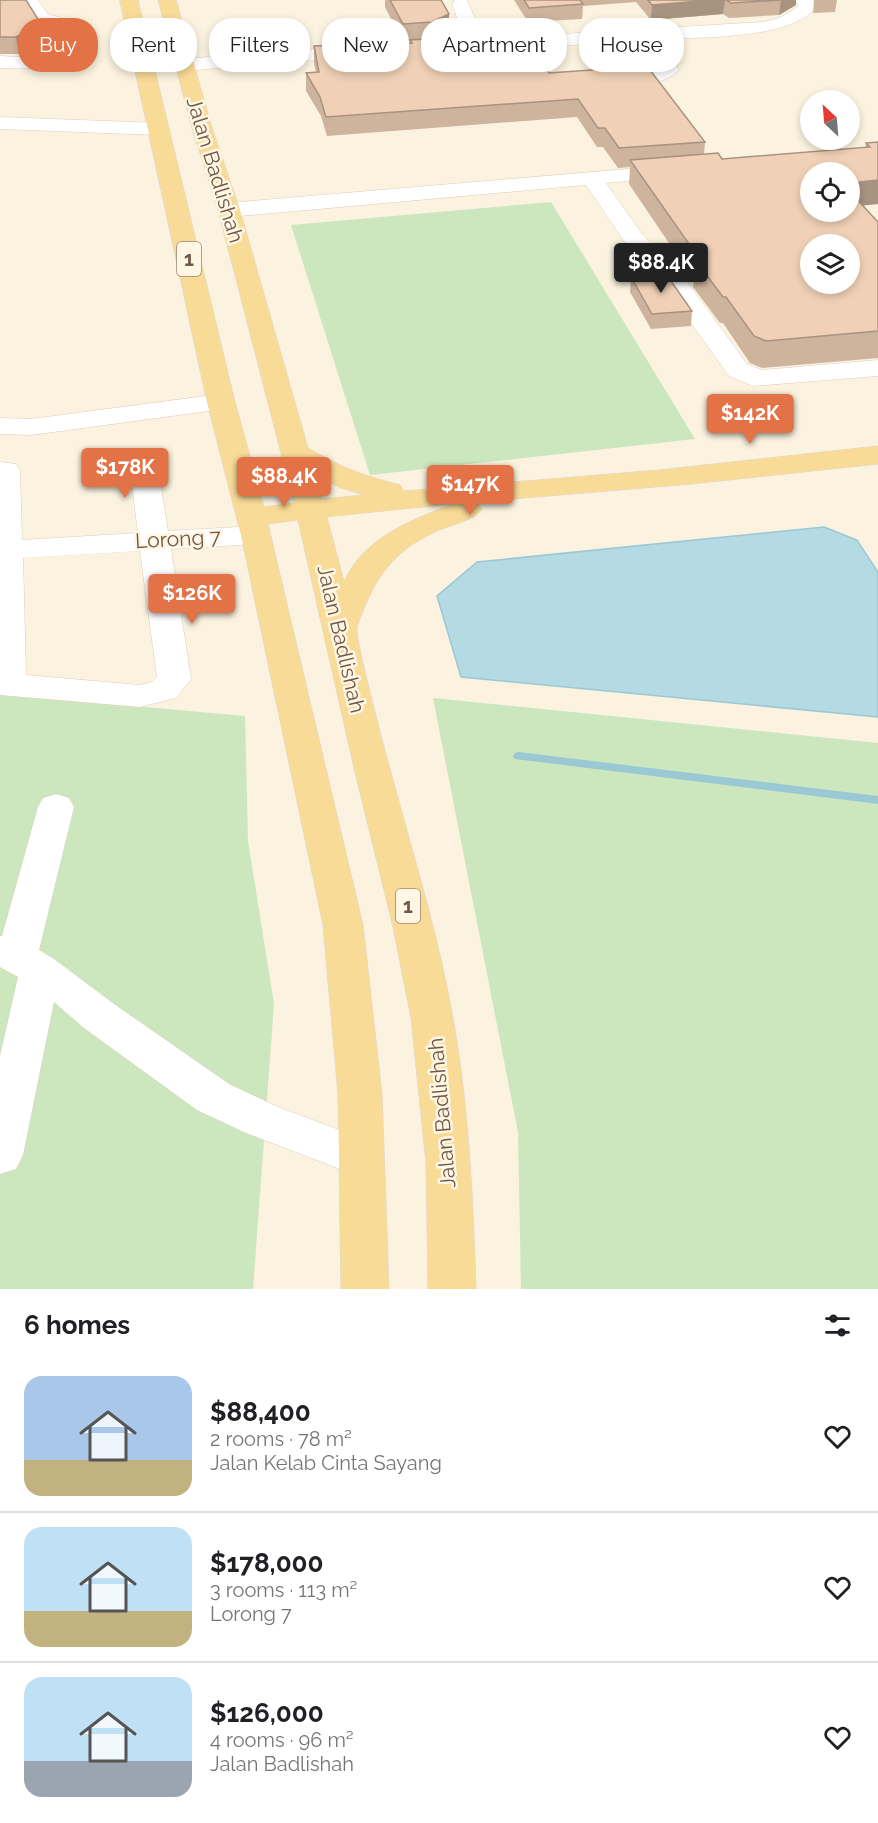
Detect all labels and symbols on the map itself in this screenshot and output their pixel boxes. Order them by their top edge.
north arrow [800,90,860,150]
street label: Jalan Badlishah [181,94,250,246]
road number: 1 [177,242,201,276]
pin: $88.4K [612,243,710,294]
pin: $142K [708,394,792,445]
pin: $178K [83,448,167,499]
pin: $88.4K [235,457,333,508]
pin: $147K [428,465,512,516]
street label: Lorong 7 [134,524,222,553]
street label: Jalan Badlishah [312,563,371,715]
pin: $126K [150,574,234,625]
road number: 1 [396,889,420,923]
street label: Jalan Badlishah [422,1037,461,1189]

